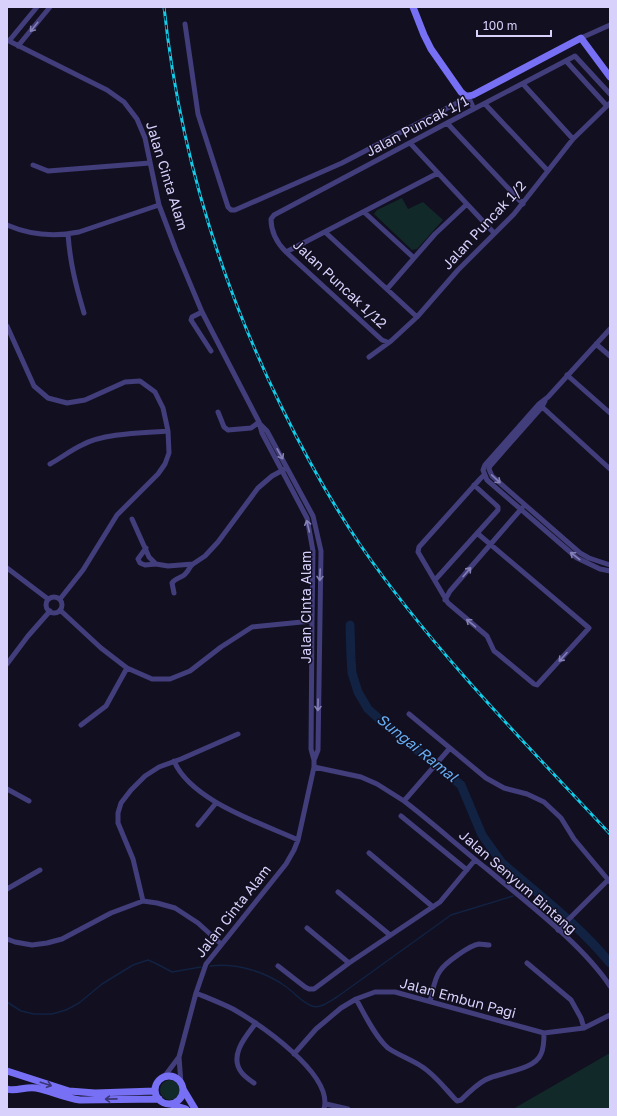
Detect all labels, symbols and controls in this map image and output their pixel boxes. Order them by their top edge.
scale bar [477,12,551,38]
text: 100 m [483,18,517,33]
one-way arrow [30,21,38,32]
street label: Jalan Puncak 1/1 [363,91,471,160]
street label: Jalan Cinta Alam [143,119,192,232]
street label: Jalan Puncak 1/2 [438,177,529,273]
street label: Jalan Puncak 1/12 [290,236,391,331]
one-way arrow [277,448,284,460]
one-way arrow [491,474,501,484]
one-way arrow [304,520,312,533]
street label: Jalan Cinta Alam [297,551,314,663]
one-way arrow [569,552,580,560]
one-way arrow [462,566,471,577]
one-way arrow [317,568,324,581]
one-way arrow [466,619,477,628]
one-way arrow [559,651,568,662]
one-way arrow [314,698,322,711]
water label: Sungai Ramal [373,709,462,787]
street label: Jalan Senyum Bintang [456,826,581,937]
street label: Jalan Cinta Alam [191,861,274,960]
street label: Jalan Embun Pagi [398,974,518,1021]
one-way arrow [40,1080,52,1088]
one-way arrow [105,1095,118,1103]

